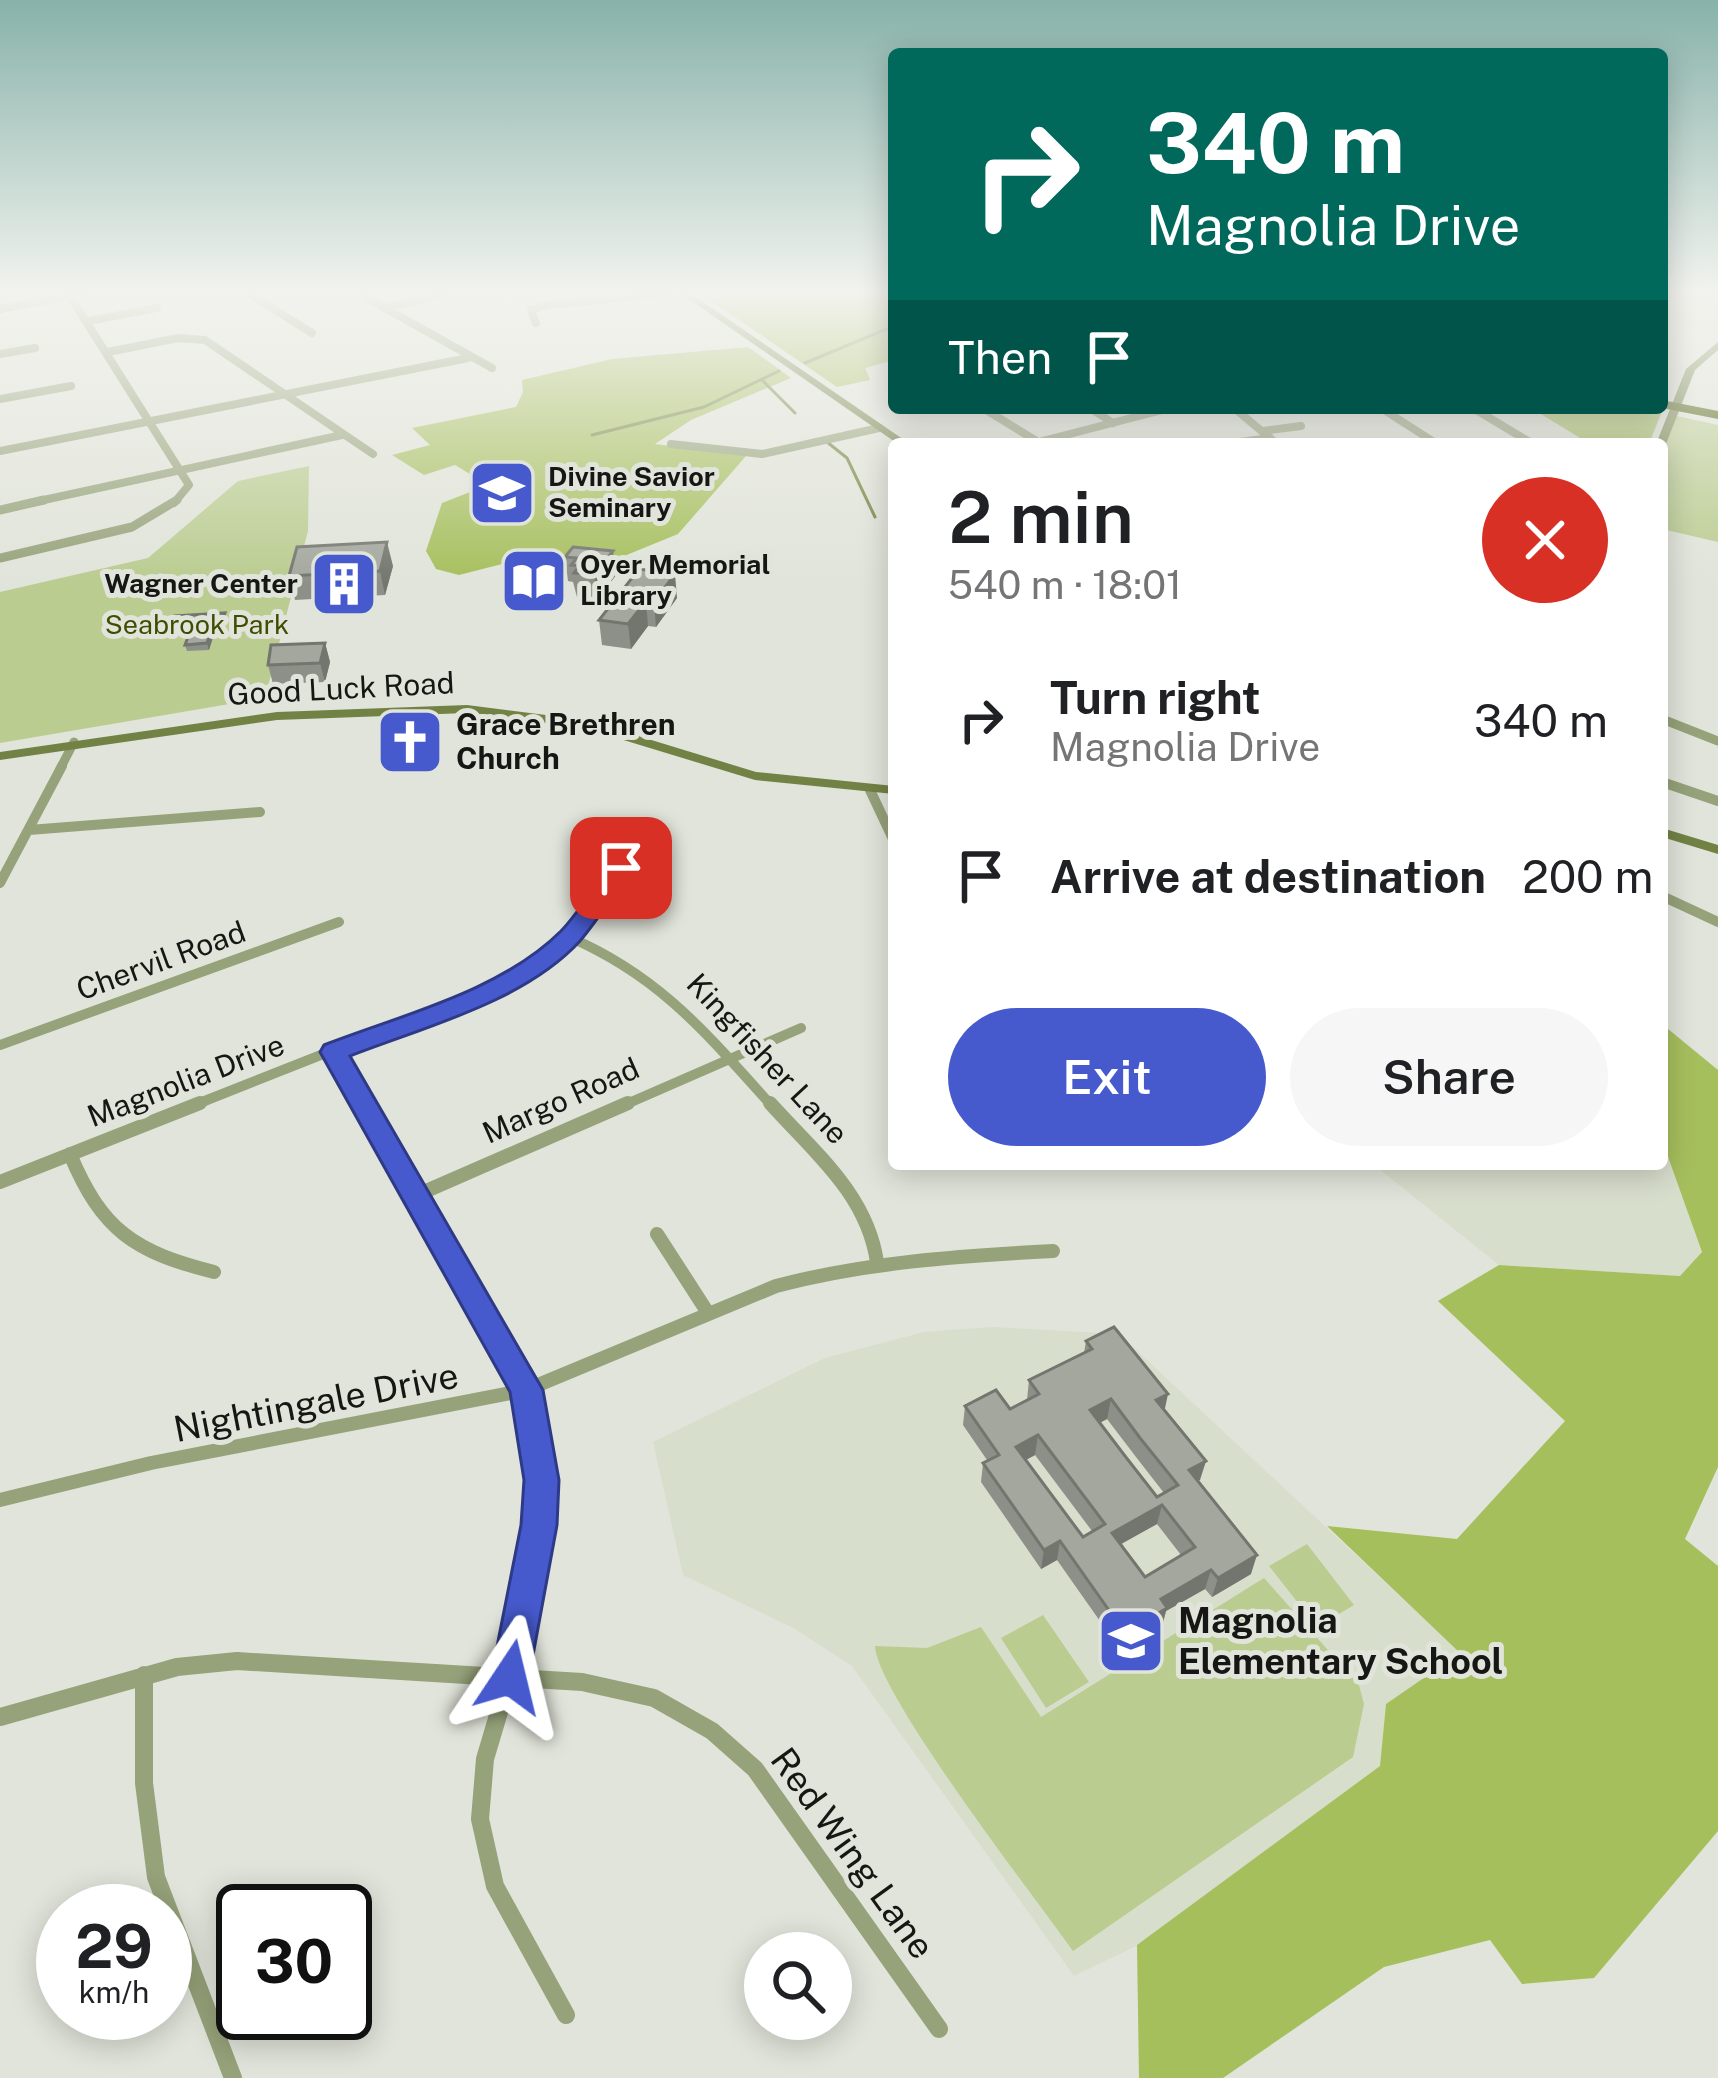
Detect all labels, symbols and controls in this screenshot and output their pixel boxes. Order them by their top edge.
text: 340 m [1146,93,1405,192]
icon: right [948,96,1104,252]
text: Magnolia Drive [1146,194,1520,257]
icon: arrive [1076,324,1142,390]
text: Then [948,331,1052,384]
school or university icon: Divine Savior Seminary [467,458,537,528]
place label: Divine Savior Seminary [548,460,715,523]
text: 2 min [948,475,1134,559]
button: close [1482,477,1608,603]
library icon: Oyer Memorial Library [499,546,569,616]
place label: Oyer Memorial Library [580,548,770,611]
building icon: Wagner Center [309,549,379,619]
text: 540 m · 18:01 [948,562,1182,608]
place label: Wagner Center [104,567,298,599]
park label: Seabrook Park [105,608,289,640]
street label: Good Luck Road [227,664,455,712]
text: Turn right [1050,671,1261,724]
icon: right [948,687,1014,753]
text: 340 m [1474,694,1608,747]
place label: Grace Brethren Church [456,706,675,776]
church icon: Grace Brethren Church [375,707,445,777]
text: Magnolia Drive [1050,724,1320,770]
pin [570,817,672,919]
icon: arrive [588,835,654,901]
icon: arrive [948,843,1014,909]
text: Arrive at destination [1050,850,1486,903]
text: 200 m [1522,850,1654,903]
street label: Chervil Road [71,913,250,1007]
street label: Kingfisher Lane [680,966,856,1151]
button: Exit [948,1008,1266,1146]
button: Share [1290,1008,1608,1146]
street label: Magnolia Drive [82,1026,289,1134]
street label: Margo Road [477,1050,644,1151]
street label: Nightingale Drive [170,1354,462,1450]
place label: Magnolia Elementary School [1178,1599,1503,1682]
school or university icon: Magnolia Elementary School [1096,1606,1166,1676]
position arrow [447,1614,573,1740]
street label: Red Wing Lane [762,1739,944,1967]
speed limit sign: 30 [216,1884,372,2040]
text: 29 [75,1911,153,1982]
map controls [744,1932,852,2040]
button: search [744,1932,852,2040]
text: km/h [79,1974,149,2010]

